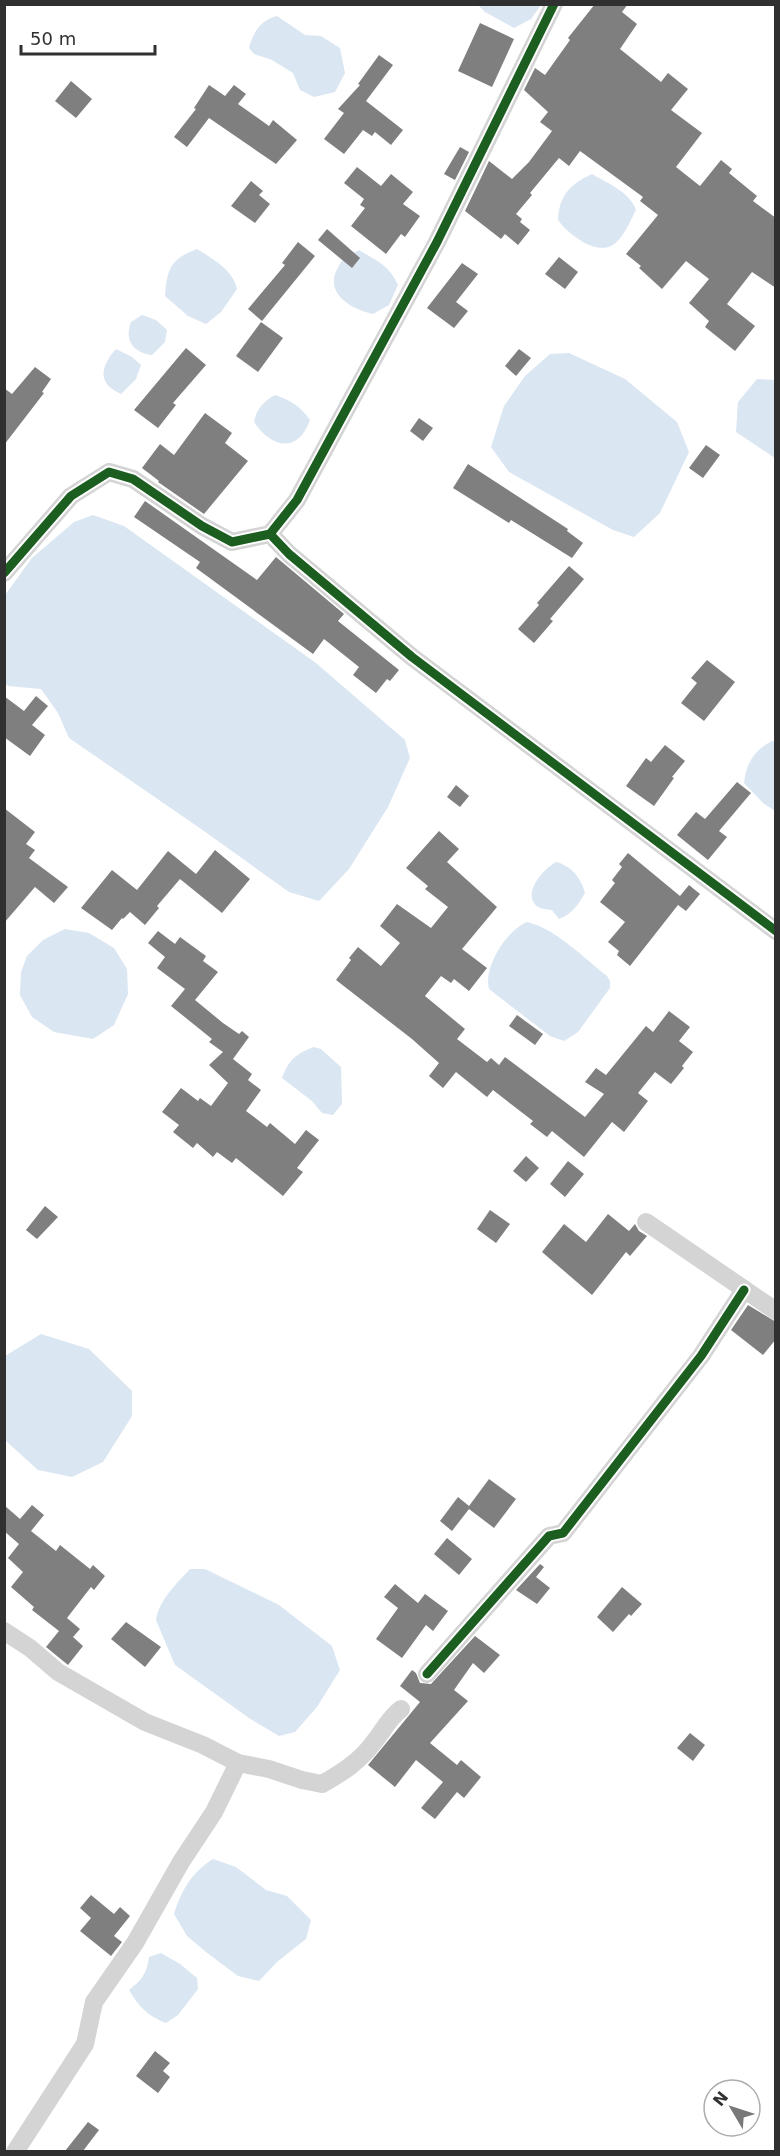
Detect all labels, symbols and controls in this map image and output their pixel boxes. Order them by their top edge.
scale bar [21,18,154,56]
text: 50 m [30,28,76,49]
north arrow [702,2078,762,2138]
text: N [709,2088,732,2110]

